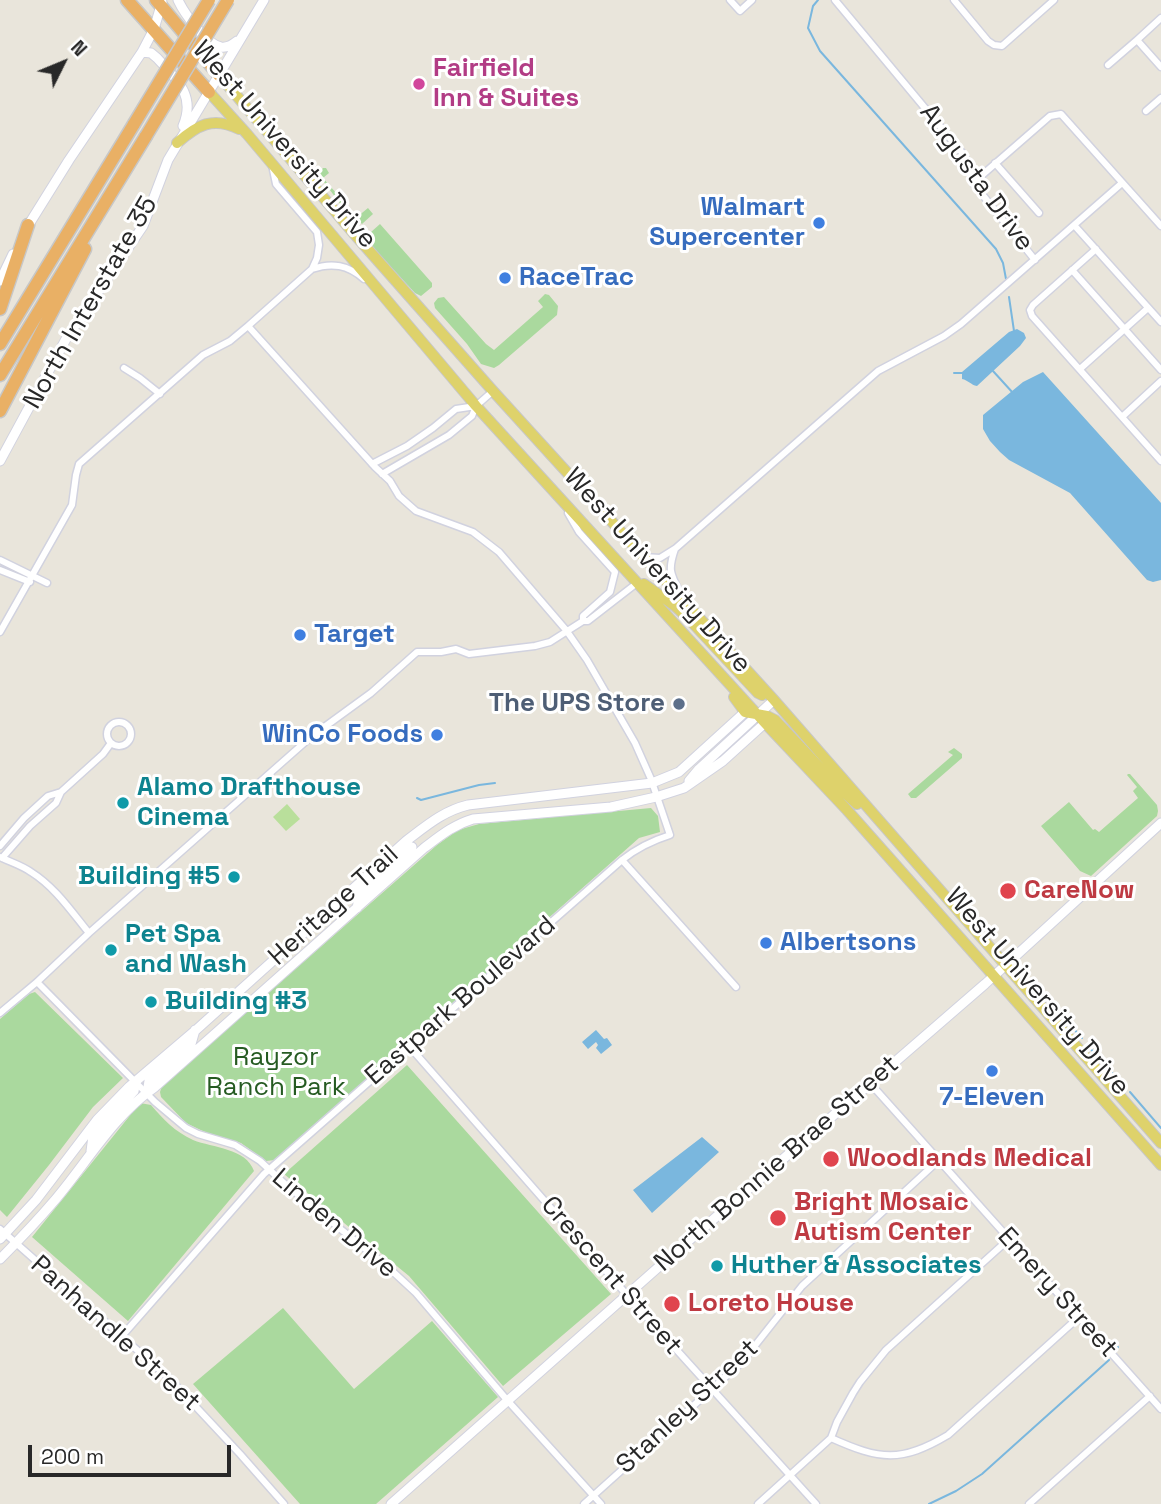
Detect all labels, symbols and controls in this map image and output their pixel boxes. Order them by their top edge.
north arrow [28,28,98,98]
text: N [65,35,92,62]
street label: West University Drive [185,35,383,255]
place label: Fairfield Inn & Suites [433,53,579,114]
marker: Fairfield Inn & Suites [411,76,427,92]
street label: Augusta Drive [912,98,1040,258]
street label: North Interstate 35 [17,191,165,415]
place label: Walmart Supercenter [649,192,805,254]
marker: Walmart Supercenter [811,215,827,231]
place label: RaceTrac [519,262,634,294]
marker: RaceTrac [497,270,513,286]
street label: West University Drive [557,462,757,680]
place label: Target [314,619,395,651]
marker: Target [292,627,308,643]
place label: The UPS Store [489,688,665,720]
marker: The UPS Store [671,696,687,712]
place label: WinCo Foods [262,719,423,751]
marker: WinCo Foods [429,727,445,743]
place label: Alamo Drafthouse Cinema [137,772,361,834]
marker: Alamo Drafthouse Cinema [115,795,131,811]
street label: Heritage Trail [263,839,405,973]
place label: Building #5 [78,861,220,893]
marker: Building #5 [226,869,242,885]
place label: CareNow [1024,875,1134,907]
marker: CareNow [998,881,1018,901]
street label: West University Drive [938,882,1136,1102]
street label: Eastpark Boulevard [359,910,563,1092]
place label: Pet Spa and Wash [125,919,247,981]
place label: Albertsons [780,927,916,959]
marker: Albertsons [758,935,774,951]
marker: Pet Spa and Wash [103,942,119,958]
place label: Building #3 [165,986,307,1018]
marker: Building #3 [143,994,159,1010]
park label: Rayzor Ranch Park [206,1042,346,1104]
street label: North Bonnie Brae Street [648,1049,906,1279]
marker: 7-Eleven [984,1063,1000,1079]
place label: 7-Eleven [939,1082,1045,1114]
place label: Woodlands Medical [847,1143,1092,1175]
marker: Woodlands Medical [821,1149,841,1169]
street label: Linden Drive [265,1163,403,1285]
place label: Bright Mosaic Autism Center [794,1187,972,1248]
street label: Crescent Street [534,1190,688,1362]
marker: Bright Mosaic Autism Center [768,1208,788,1228]
street label: Emery Street [990,1222,1124,1364]
street label: Panhandle Street [24,1250,206,1418]
place label: Huther & Associates [731,1250,982,1282]
marker: Huther & Associates [709,1258,725,1274]
place label: Loreto House [688,1288,854,1320]
marker: Loreto House [662,1294,682,1314]
street label: Stanley Street [611,1333,765,1481]
scale bar [32,1430,234,1474]
text: 200 m [41,1443,104,1470]

